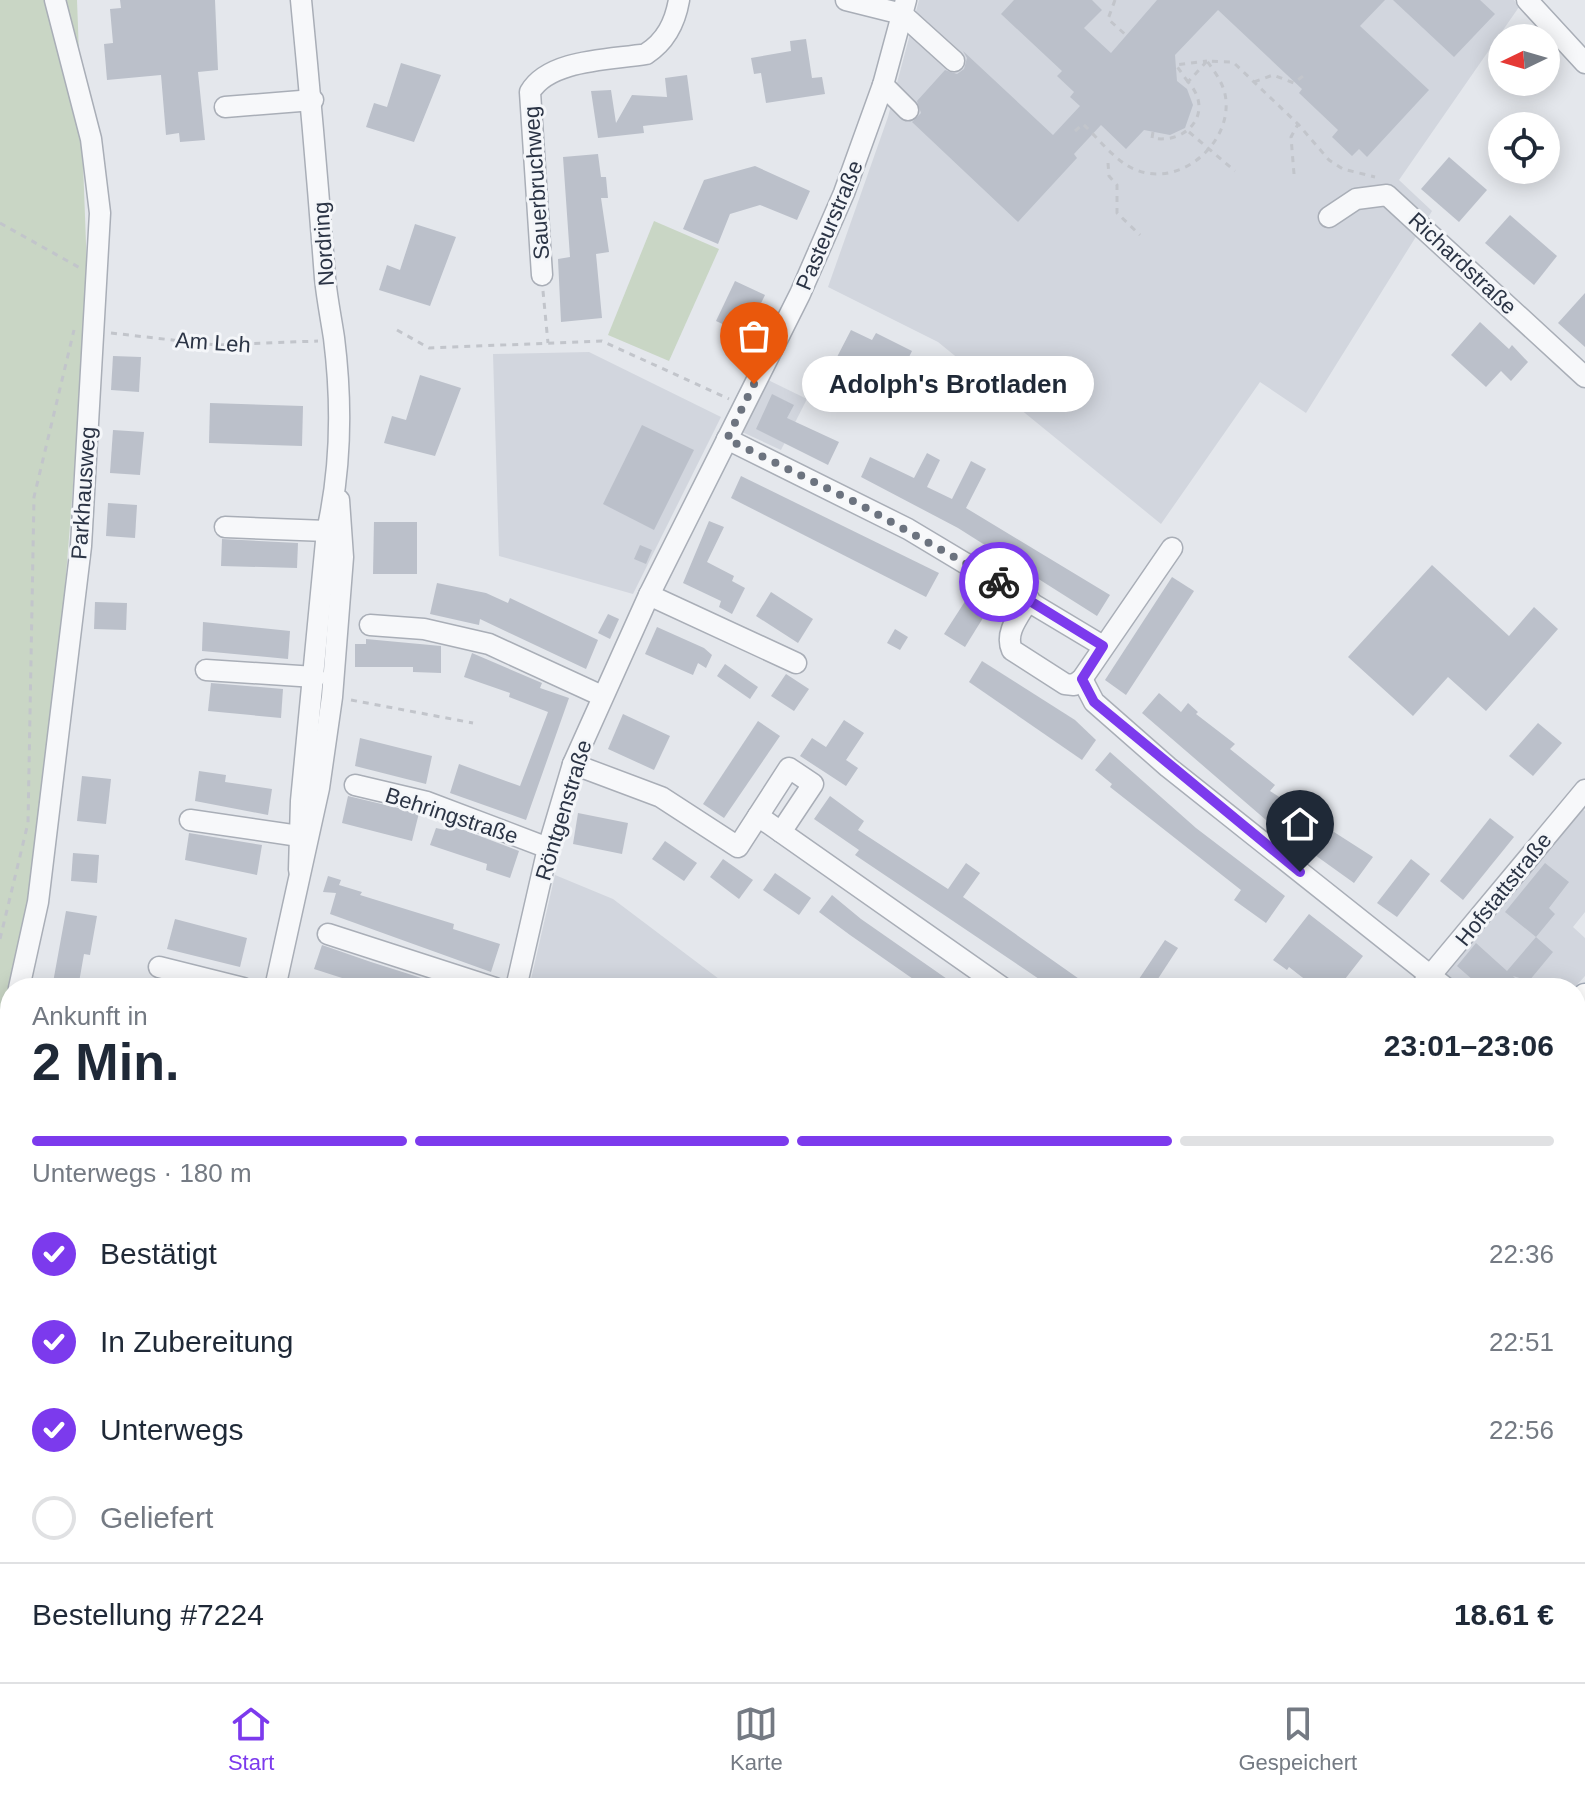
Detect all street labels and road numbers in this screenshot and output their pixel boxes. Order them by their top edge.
street label: Sauerbruchweg [519,105,554,261]
street label: Pasteurstraße [791,157,868,294]
street label: Nordring [308,201,339,287]
street label: Richardstraße [1404,207,1522,320]
street label: Am Leh [174,327,252,358]
street label: Parkhausweg [66,426,101,560]
street label: Röntgenstraße [530,737,597,883]
street label: Behringstraße [382,782,521,849]
street label: Hofstattstraße [1450,828,1557,951]

